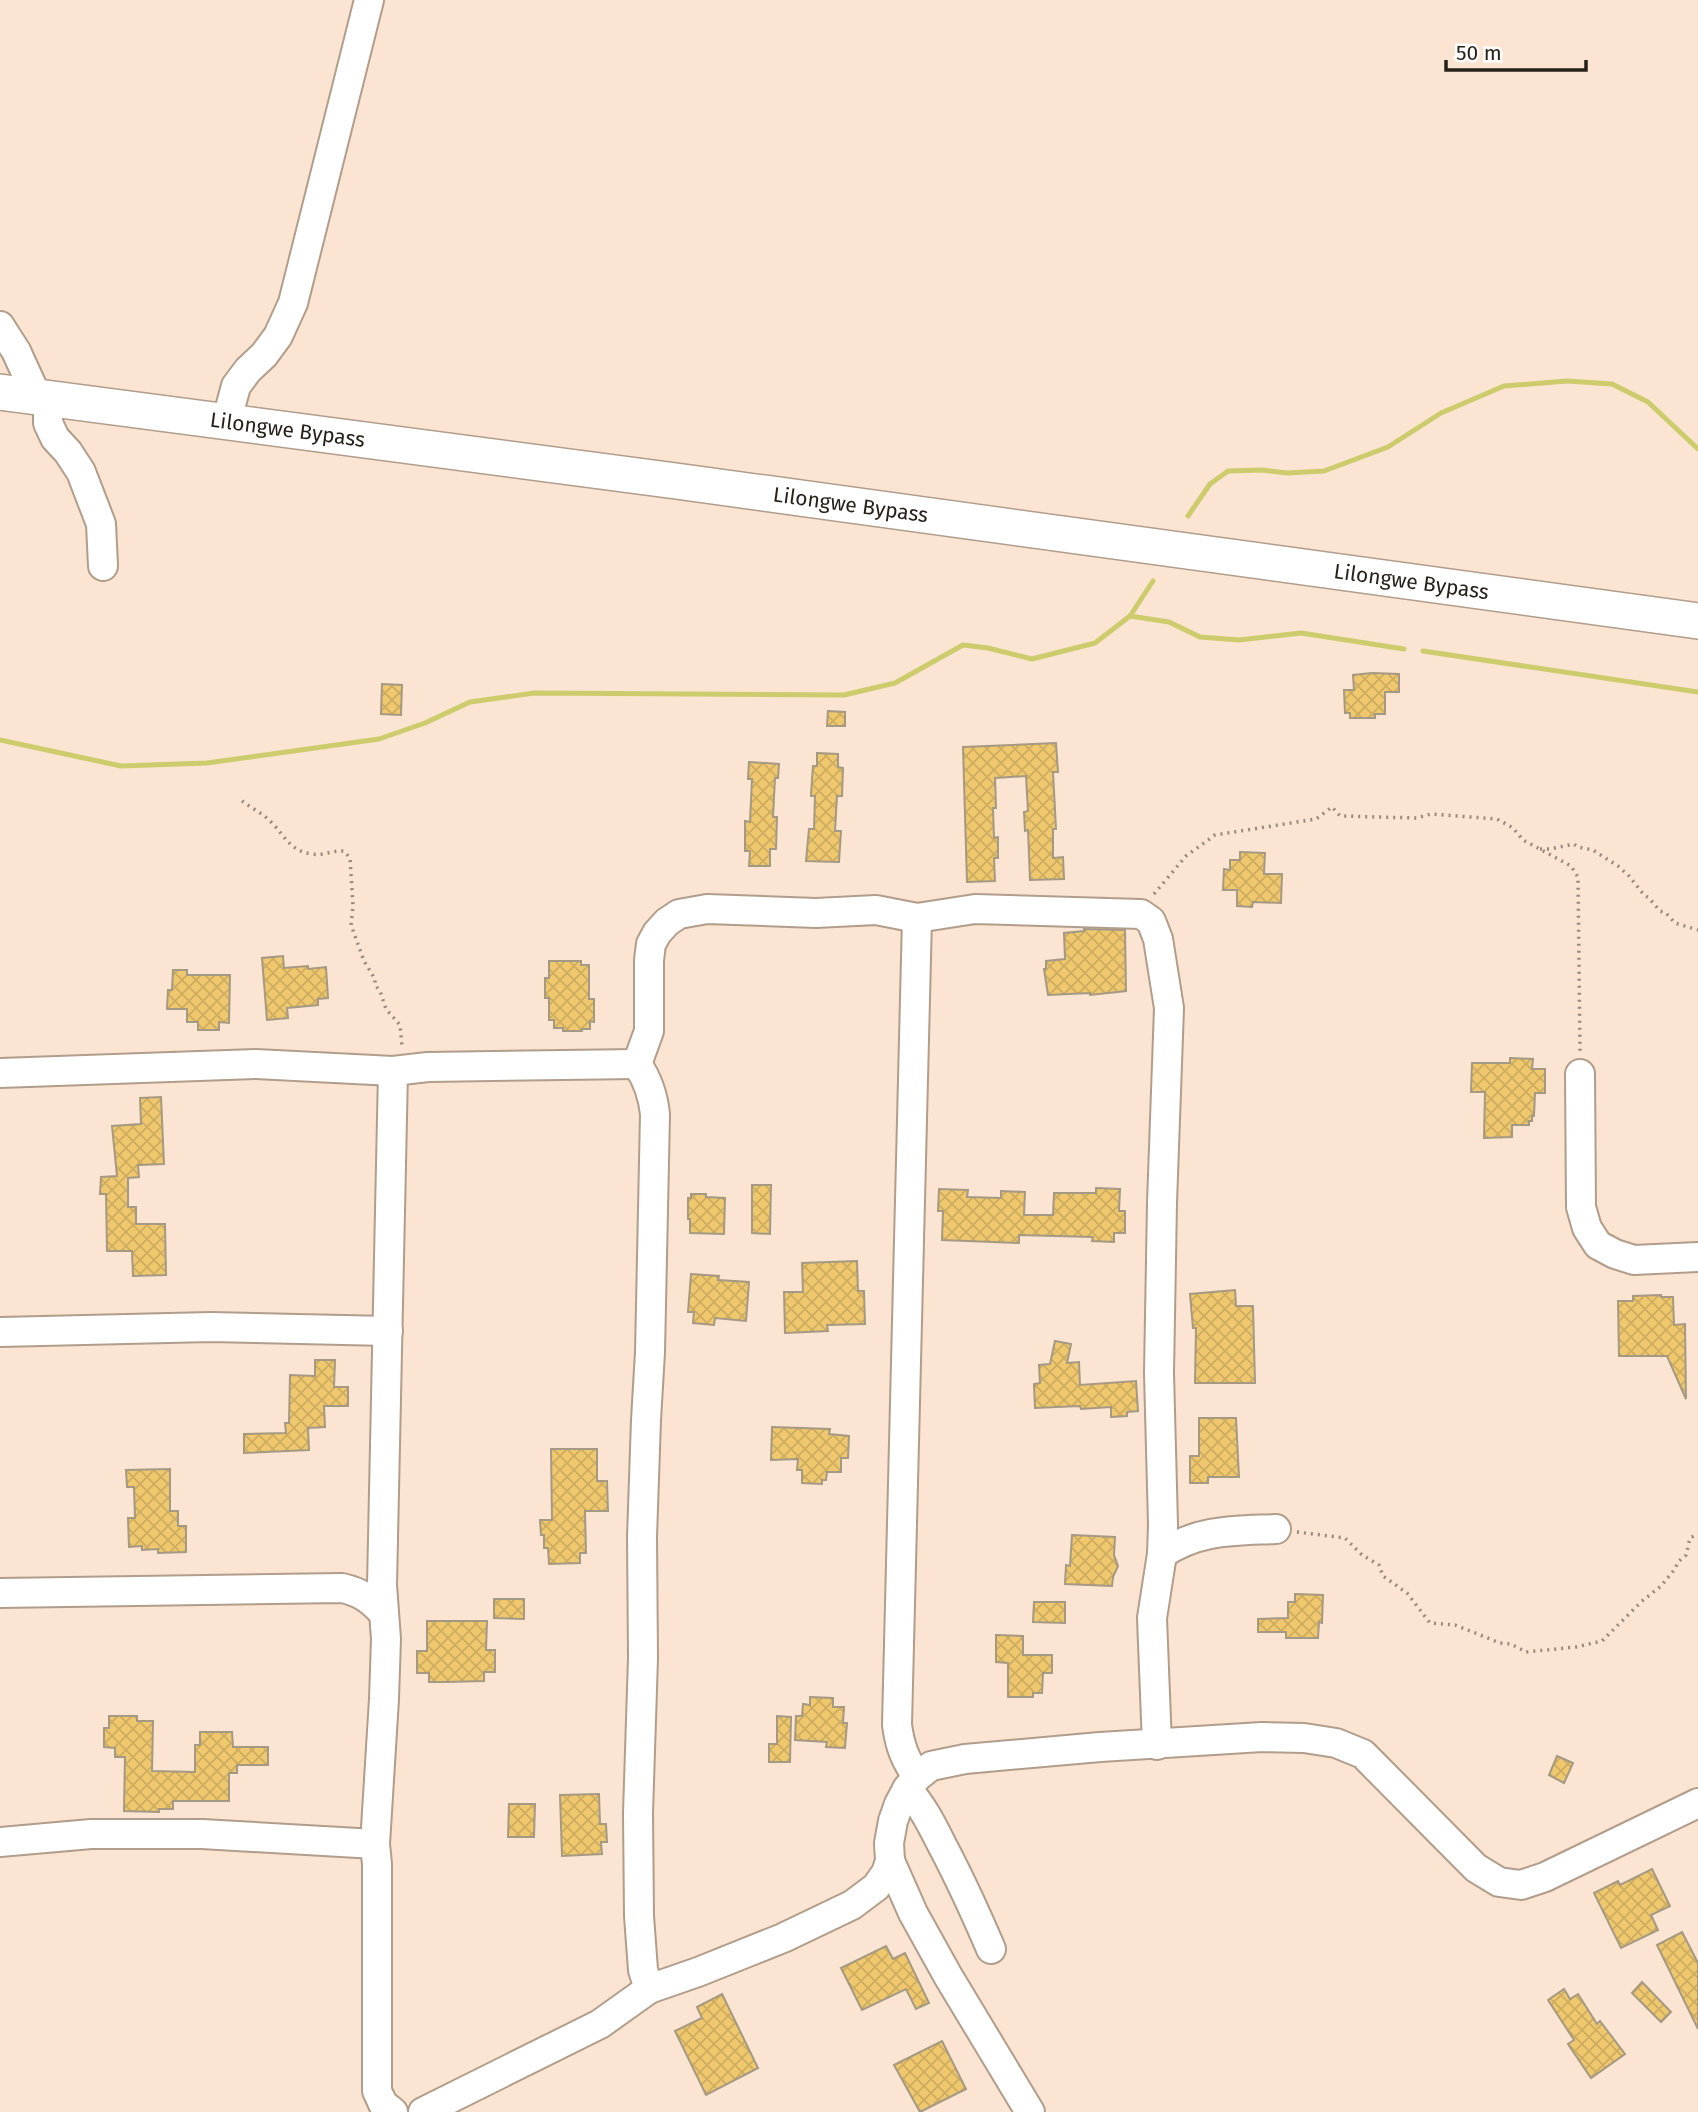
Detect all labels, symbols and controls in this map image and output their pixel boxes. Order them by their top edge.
scale bar [1446,28,1586,72]
text: 50 m [1456,40,1502,66]
street label: Lilongwe Bypass [208,407,367,453]
street label: Lilongwe Bypass [771,481,930,528]
street label: Lilongwe Bypass [1332,558,1491,605]

